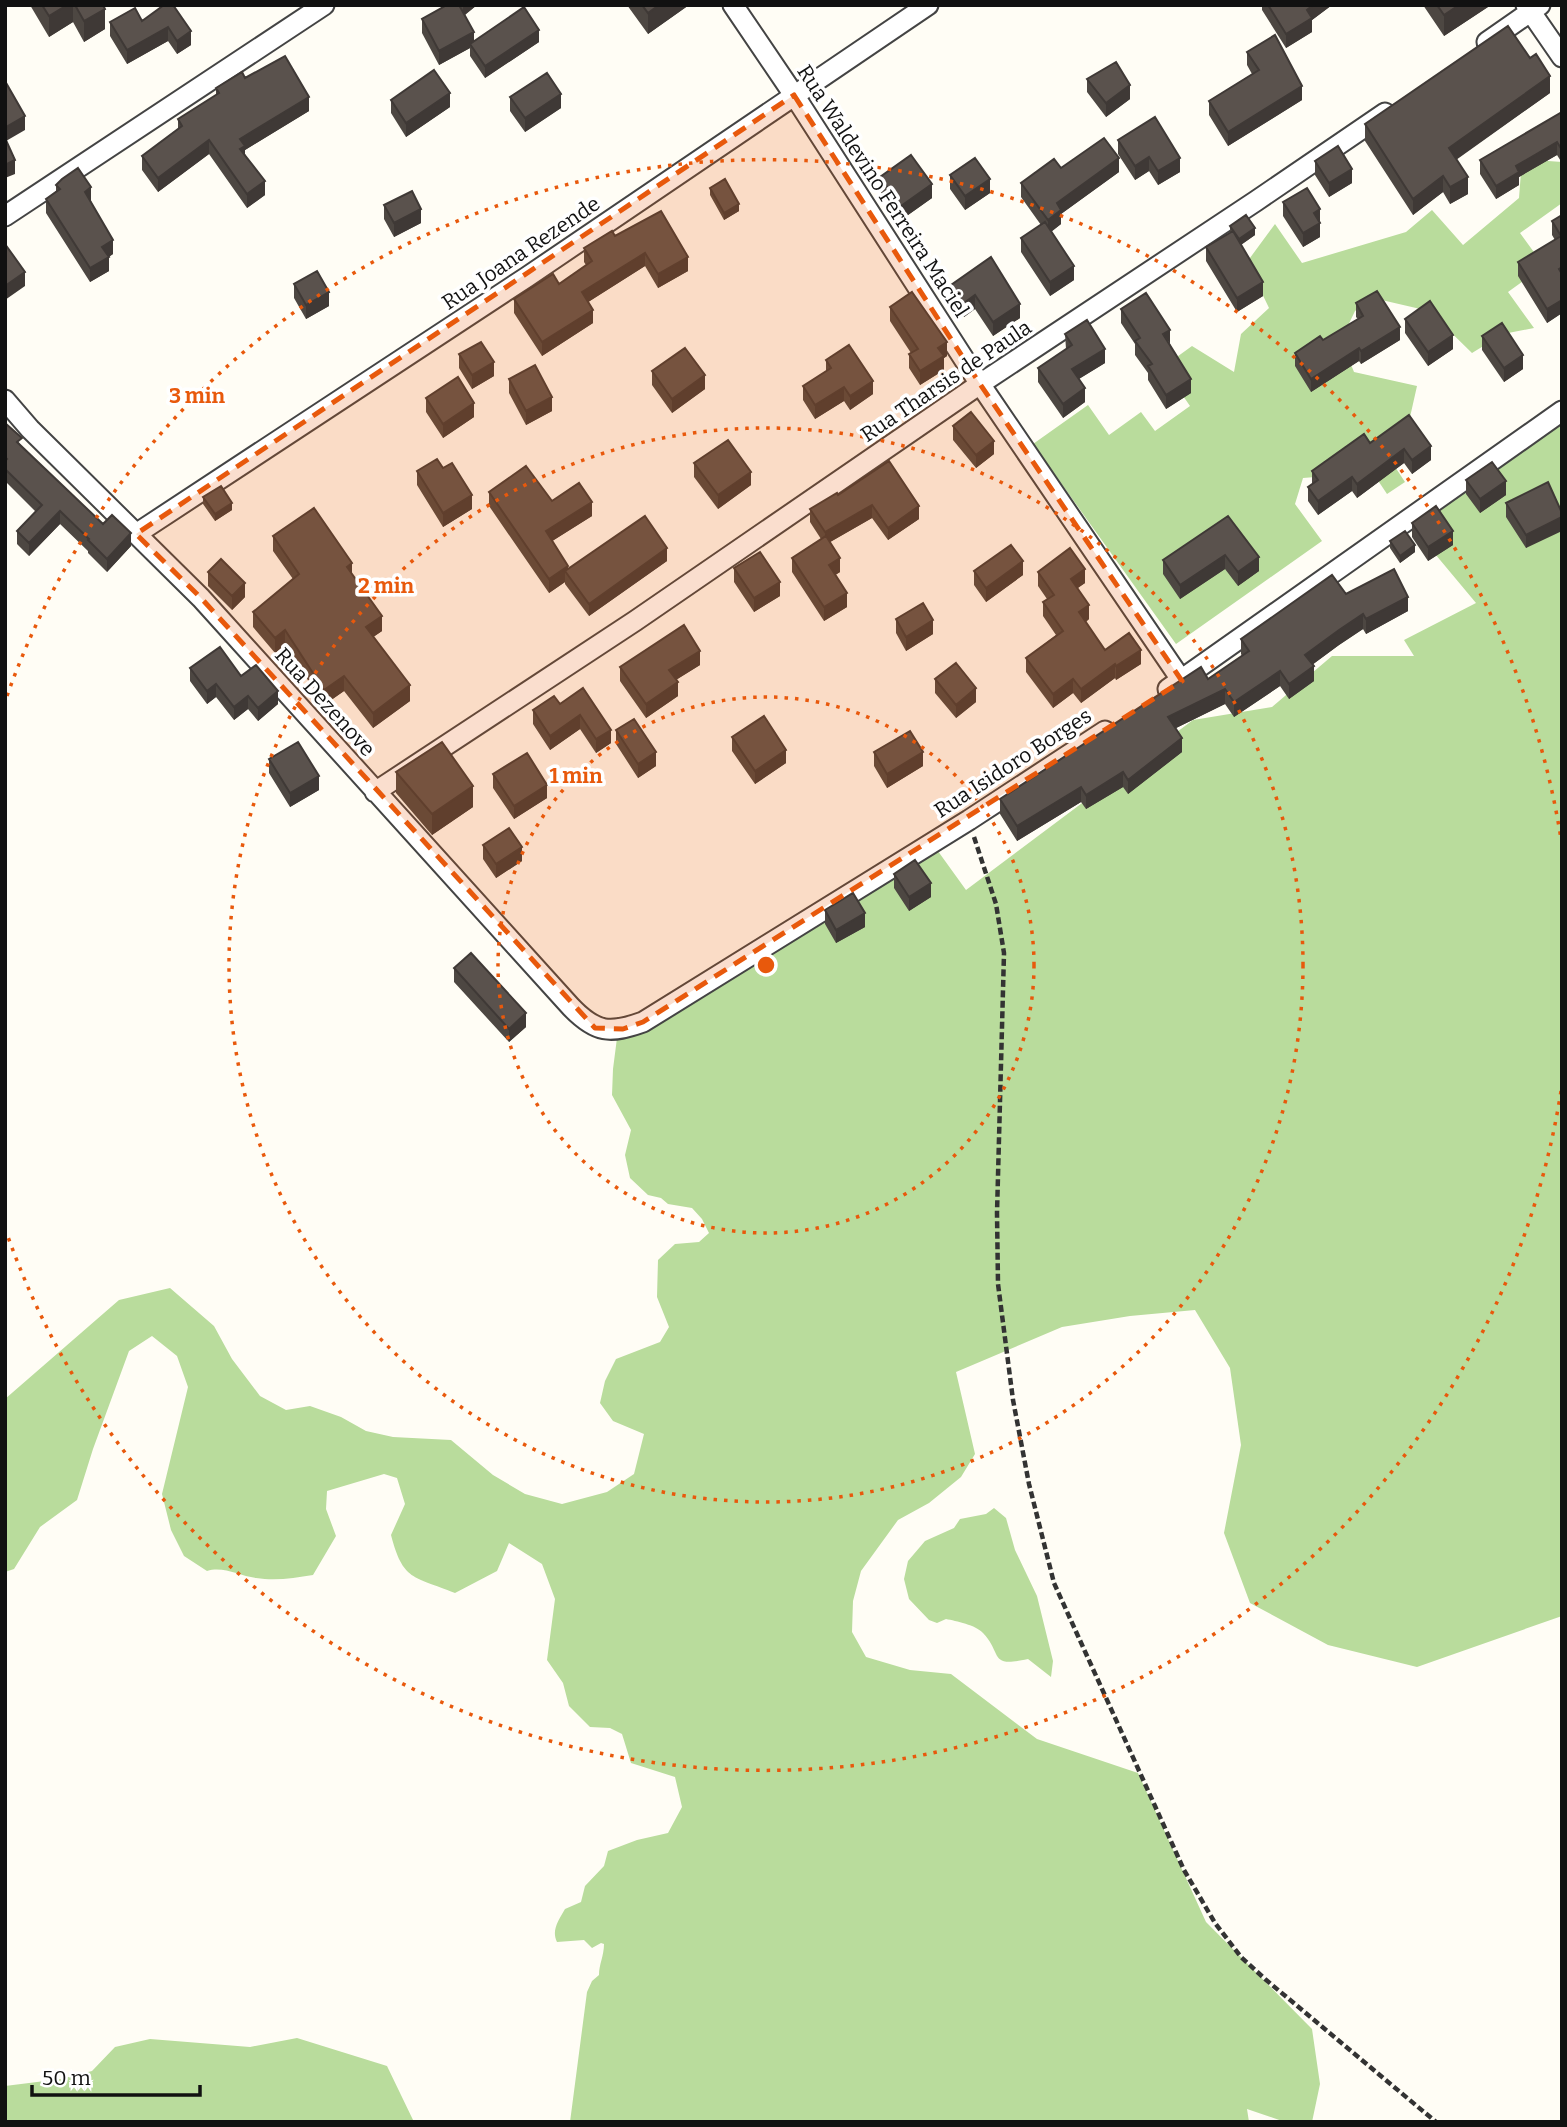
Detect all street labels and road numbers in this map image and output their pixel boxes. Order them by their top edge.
street label: Rua Waldevino Ferreira Maciel [791,60,975,322]
street label: Rua Joana Rezende [437,190,605,316]
street label: Rua Tharsis de Paula [856,314,1037,448]
street label: Rua Dezenove [269,642,381,762]
street label: Rua Isidoro Borges [929,702,1097,824]

